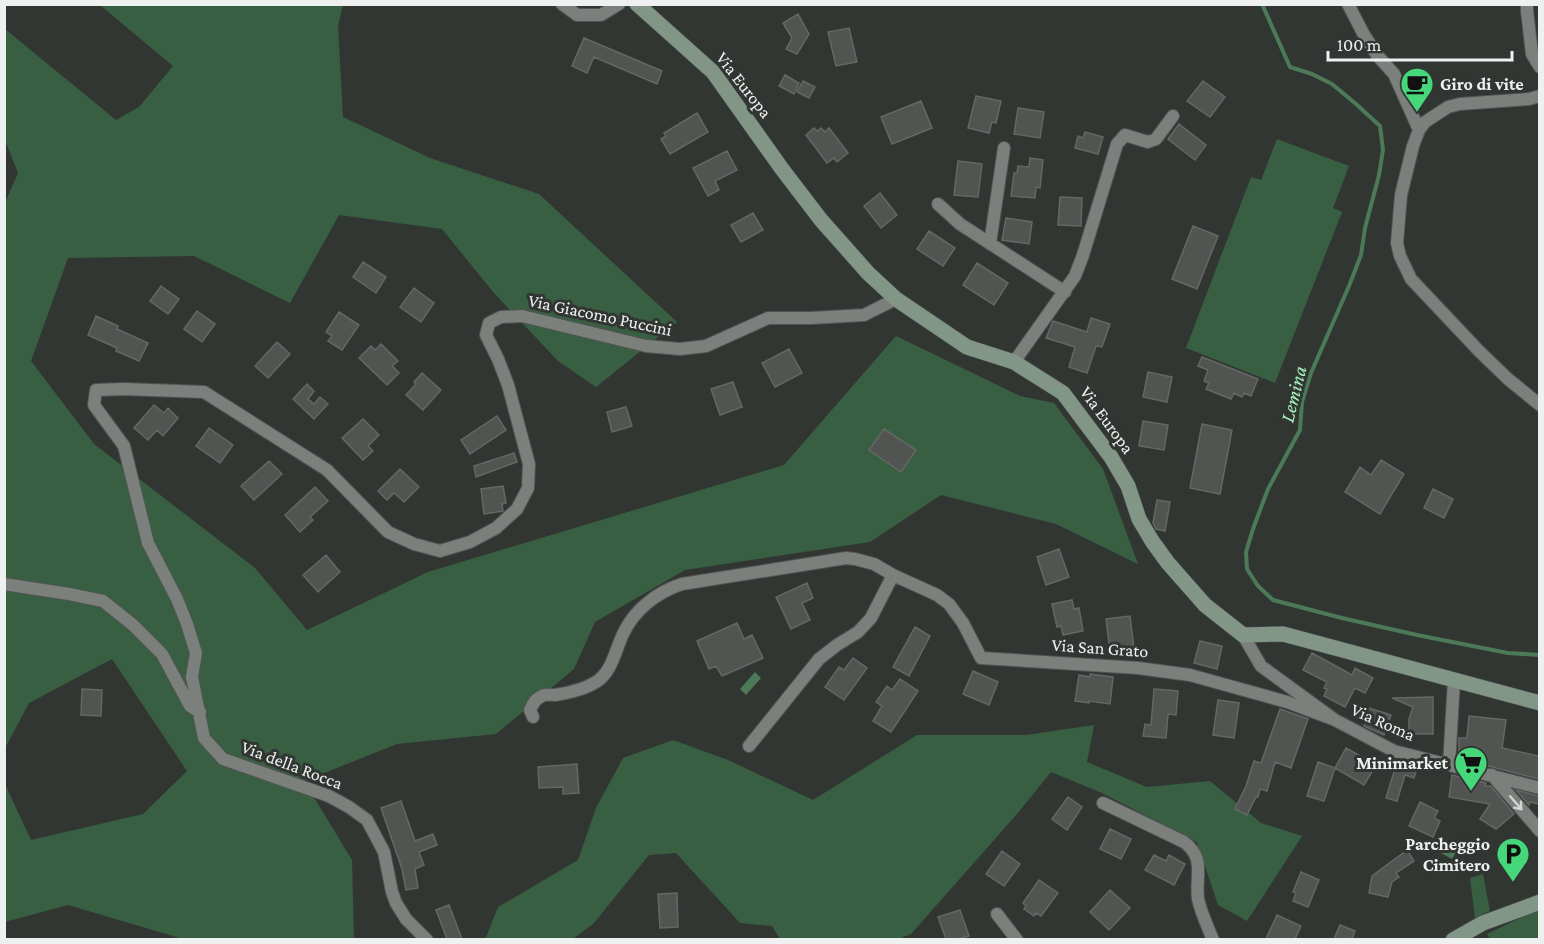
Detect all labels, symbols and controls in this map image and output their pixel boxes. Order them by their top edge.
scale bar [1328,24,1512,62]
text: 100 m [1337,35,1382,55]
street label: Via Europa [712,48,776,122]
cafe icon: Giro di vite [1399,66,1435,113]
place label: Giro di vite [1440,74,1524,94]
street label: Via Giacomo Puccini [526,290,674,340]
water label: Lemina [1275,364,1311,424]
street label: Via Europa [1076,382,1138,458]
street label: Via San Grato [1051,635,1149,661]
street label: Via Roma [1348,699,1418,745]
street label: Via della Rocca [239,737,345,793]
supermarket icon: Minimarket [1453,745,1489,792]
place label: Minimarket [1356,753,1449,773]
one-way arrow [1509,795,1522,811]
place label: Parcheggio Cimitero [1405,834,1490,875]
parking icon: Parcheggio Cimitero [1495,836,1531,883]

